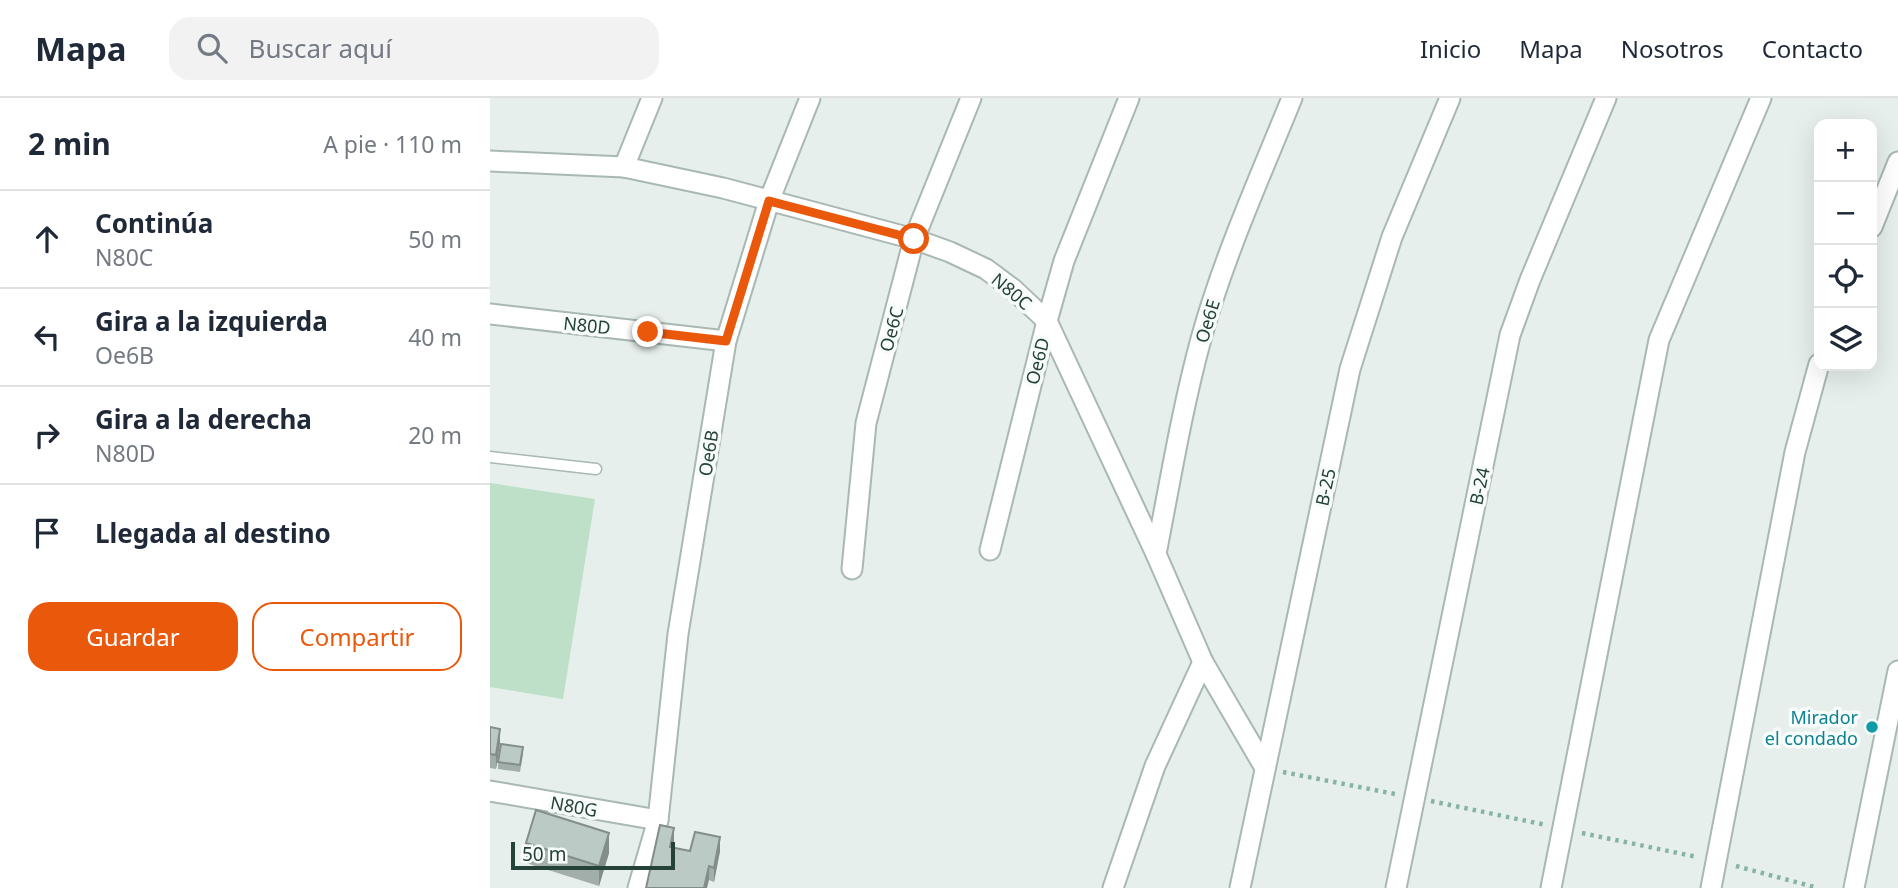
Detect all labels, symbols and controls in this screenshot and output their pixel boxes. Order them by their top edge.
search box [169,17,659,80]
text: Mapa [35,26,127,71]
icon: search [193,29,231,67]
text: Buscar aquí [249,30,392,66]
text: Inicio [1420,32,1481,65]
text: Mapa [1519,32,1583,65]
text: Nosotros [1621,32,1724,65]
text: Contacto [1762,32,1863,65]
map controls [1814,119,1877,371]
button: + [1814,119,1877,182]
text: 2 min [28,123,111,164]
text: A pie · 110 m [323,128,462,160]
button: − [1814,182,1877,245]
text: Continúa [95,205,213,241]
icon: ahead [28,220,66,258]
text: 50 m [408,223,462,255]
route start [898,223,929,254]
text: N80C [95,241,153,273]
button: locate [1814,245,1877,308]
street label: N80C [987,267,1037,315]
street label: Oe6E [1189,296,1225,346]
text: Gira a la izquierda [95,303,328,339]
street label: Oe6C [873,304,909,354]
button: layers [1814,308,1877,371]
street label: N80D [562,311,612,339]
route end [632,316,663,347]
icon: left [28,318,66,356]
text: 40 m [408,321,462,353]
street label: Oe6D [1020,335,1054,387]
text: Oe6B [95,339,154,371]
text: Gira a la derecha [95,401,312,437]
icon: right [28,416,66,454]
text: 20 m [408,419,462,451]
street label: Oe6B [693,428,723,478]
text: N80D [95,437,156,469]
street label: B-24 [1463,465,1495,507]
street label: B-25 [1309,466,1341,508]
icon: arrive [28,514,66,552]
text: Llegada al destino [95,515,331,551]
button: Guardar [28,602,238,671]
button: Compartir [252,602,462,671]
place label: Mirador el condado [1765,705,1859,750]
marker: Mirador el condado [1864,719,1880,735]
street label: N80G [549,790,599,822]
scale bar [511,839,676,871]
text: 50 m [522,841,566,867]

